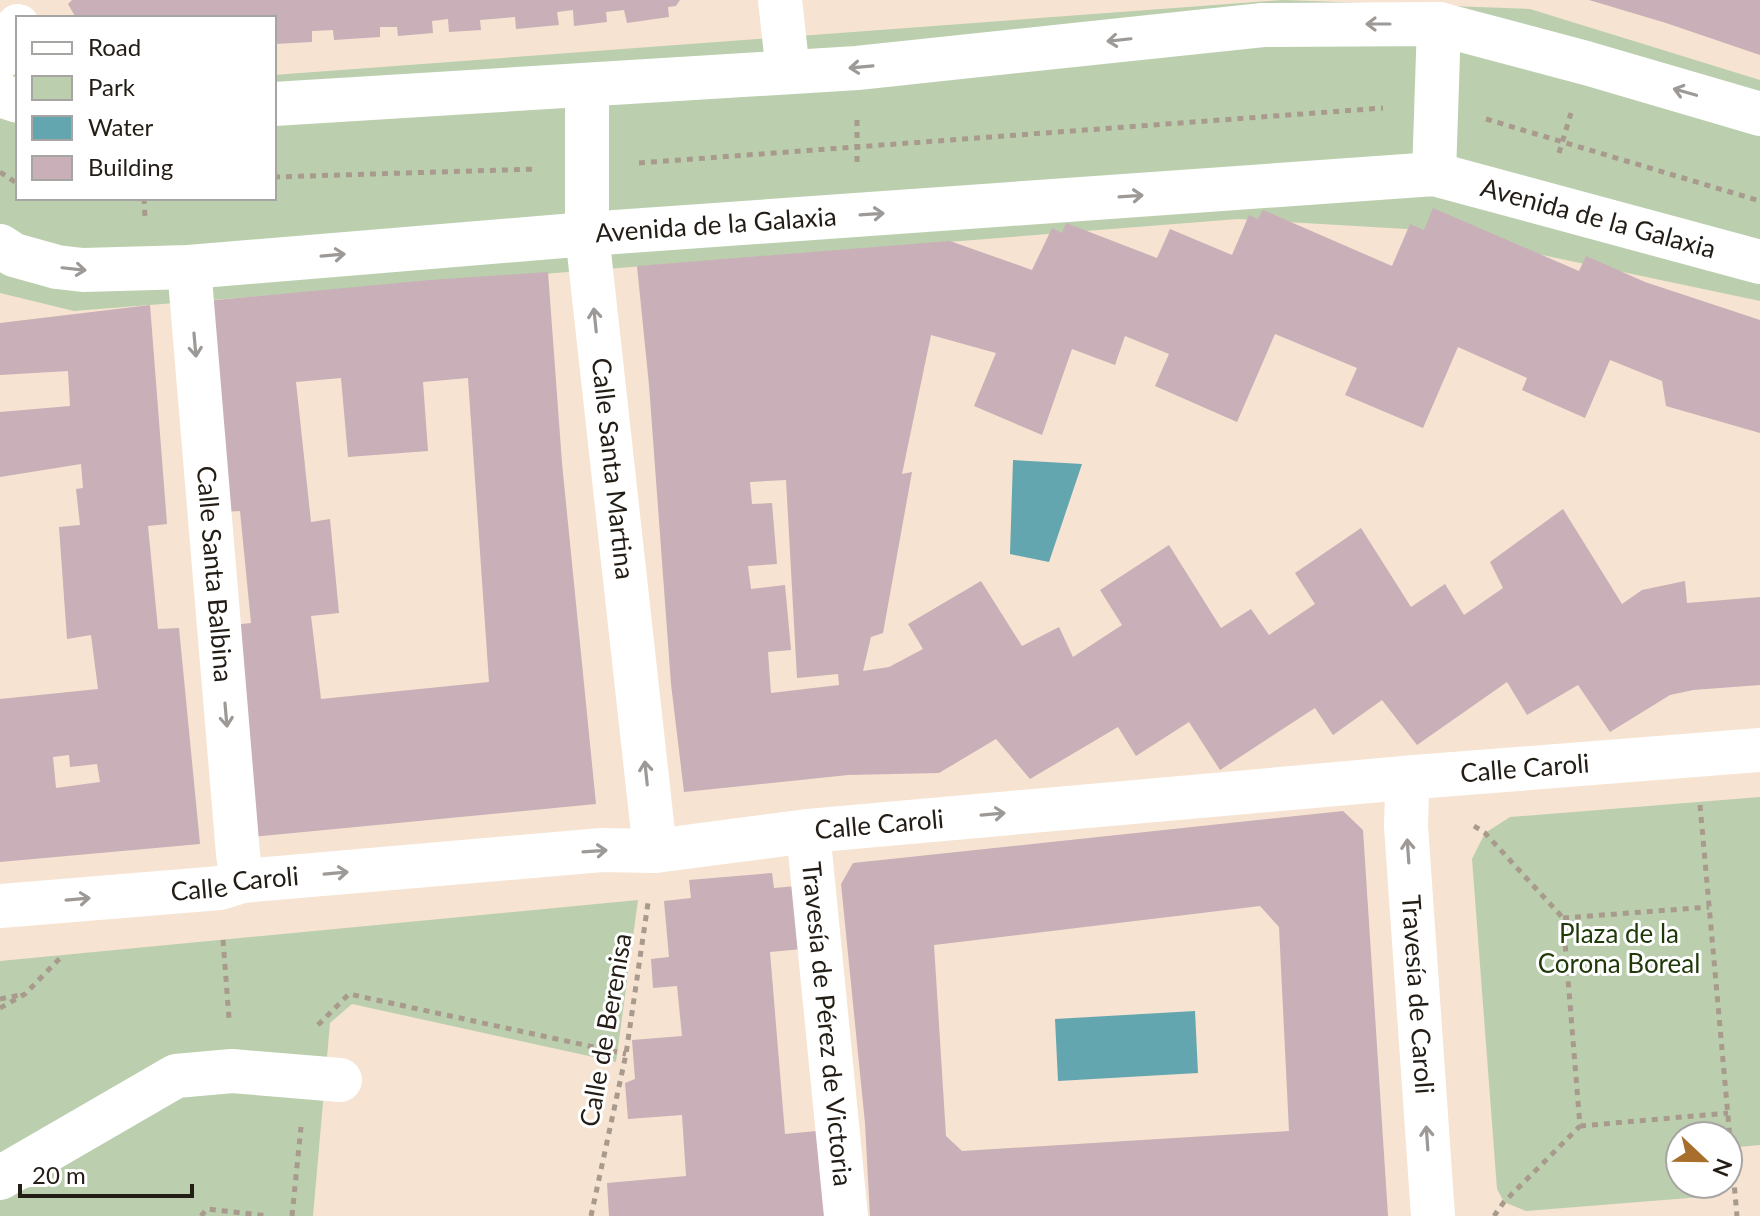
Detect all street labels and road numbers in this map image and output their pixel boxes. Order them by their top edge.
street label: Avenida de la Galaxia [1477,170,1719,264]
street label: Avenida de la Galaxia [594,199,838,248]
street label: Calle Santa Martina [586,356,642,581]
street label: Calle Santa Balbina [191,464,241,683]
street label: Calle Caroli [1459,746,1590,788]
street label: Calle Caroli [813,802,945,845]
street label: Calle Caroli [169,859,300,907]
street label: Travesía de Pérez de Victoria [796,860,860,1188]
street label: Travesía de Caroli [1396,894,1442,1095]
street label: Calle de Berenisa [572,931,638,1129]

